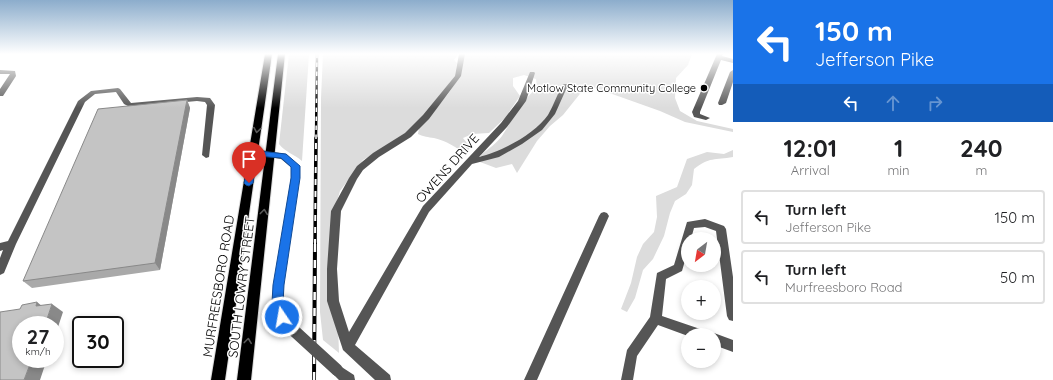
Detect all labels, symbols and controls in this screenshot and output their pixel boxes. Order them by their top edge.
text: 150 m [815,13,893,48]
icon: left [749,16,801,68]
text: Jefferson Pike [815,48,934,71]
place label: Motlow State Community College [527,81,696,95]
marker: Motlow State Community College [699,83,709,93]
icon: left [840,92,862,114]
icon: ahead [882,92,904,114]
icon: right [924,92,946,114]
one-way arrow [253,127,262,134]
street label: OWENS DRIVE [412,130,482,206]
text: 12:01 [783,133,837,163]
text: 1 [894,133,903,163]
text: 240 [960,133,1003,163]
pin [232,142,266,183]
icon: arrive [238,148,260,170]
text: Arrival [791,162,830,178]
text: min [887,162,910,178]
text: m [975,162,987,178]
text: Turn left [785,200,847,219]
icon: left [751,206,773,228]
text: 150 m [995,208,1035,227]
one-way arrow [259,209,268,215]
street label: MURFREESBORO ROAD [199,214,237,358]
street label: SOUTH LOWRY STREET [224,215,258,359]
text: Jefferson Pike [785,219,871,235]
north arrow [681,232,721,272]
map controls [681,232,721,368]
text: Turn left [785,260,847,279]
icon: left [751,266,773,288]
text: 50 m [1000,268,1035,287]
text: Murfreesboro Road [785,279,902,295]
button: + [681,280,721,320]
position arrow [261,296,303,338]
speed limit sign: 30 [72,316,124,368]
text: 27 [27,324,49,349]
button: − [681,328,721,368]
one-way arrow [243,338,252,344]
text: km/h [25,345,51,358]

